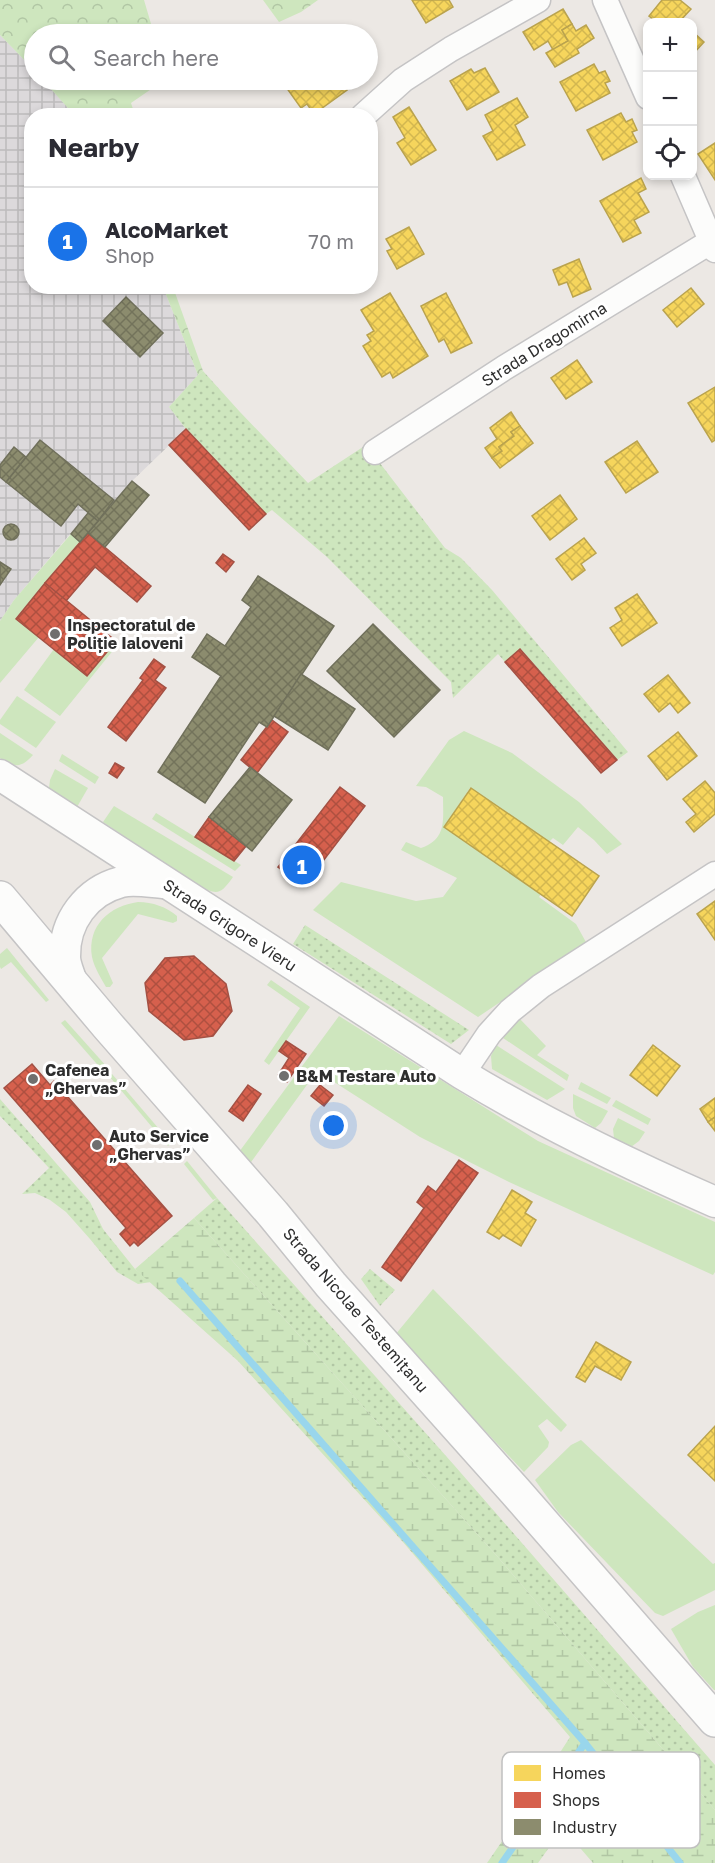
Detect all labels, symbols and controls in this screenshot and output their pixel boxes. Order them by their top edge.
map controls [643,18,697,180]
button: + [643,18,697,72]
search box [24,24,378,90]
icon: search [45,41,78,74]
text: Search here [93,44,219,71]
button: − [643,72,697,126]
button: locate [643,126,697,180]
text: Nearby [48,132,139,163]
text: AlcoMarket [105,216,228,243]
text: 1 [62,229,73,253]
text: 70 m [308,229,354,253]
text: Shop [105,243,154,267]
street label: Strada Dragomirna [478,297,610,391]
place label: Inspectoratul de Poliție Ialoveni [67,615,195,653]
marker: Inspectoratul de Poliție Ialoveni [48,627,62,641]
pin: 1 [282,842,322,888]
street label: Strada Grigore Vieru [159,874,301,976]
place label: Cafenea „Ghervas” [45,1060,127,1098]
place label: B&M Testare Auto [296,1066,436,1086]
marker: B&M Testare Auto [277,1069,291,1083]
marker: Cafenea „Ghervas” [26,1072,40,1086]
your location [319,1111,348,1140]
place label: Auto Service „Ghervas” [109,1126,209,1164]
marker: Auto Service „Ghervas” [90,1138,104,1152]
street label: Strada Nicolae Testemițanu [279,1223,433,1397]
legend [502,1752,700,1848]
text: Homes [552,1763,606,1783]
text: Shops [552,1790,600,1810]
text: Industry [552,1817,617,1837]

